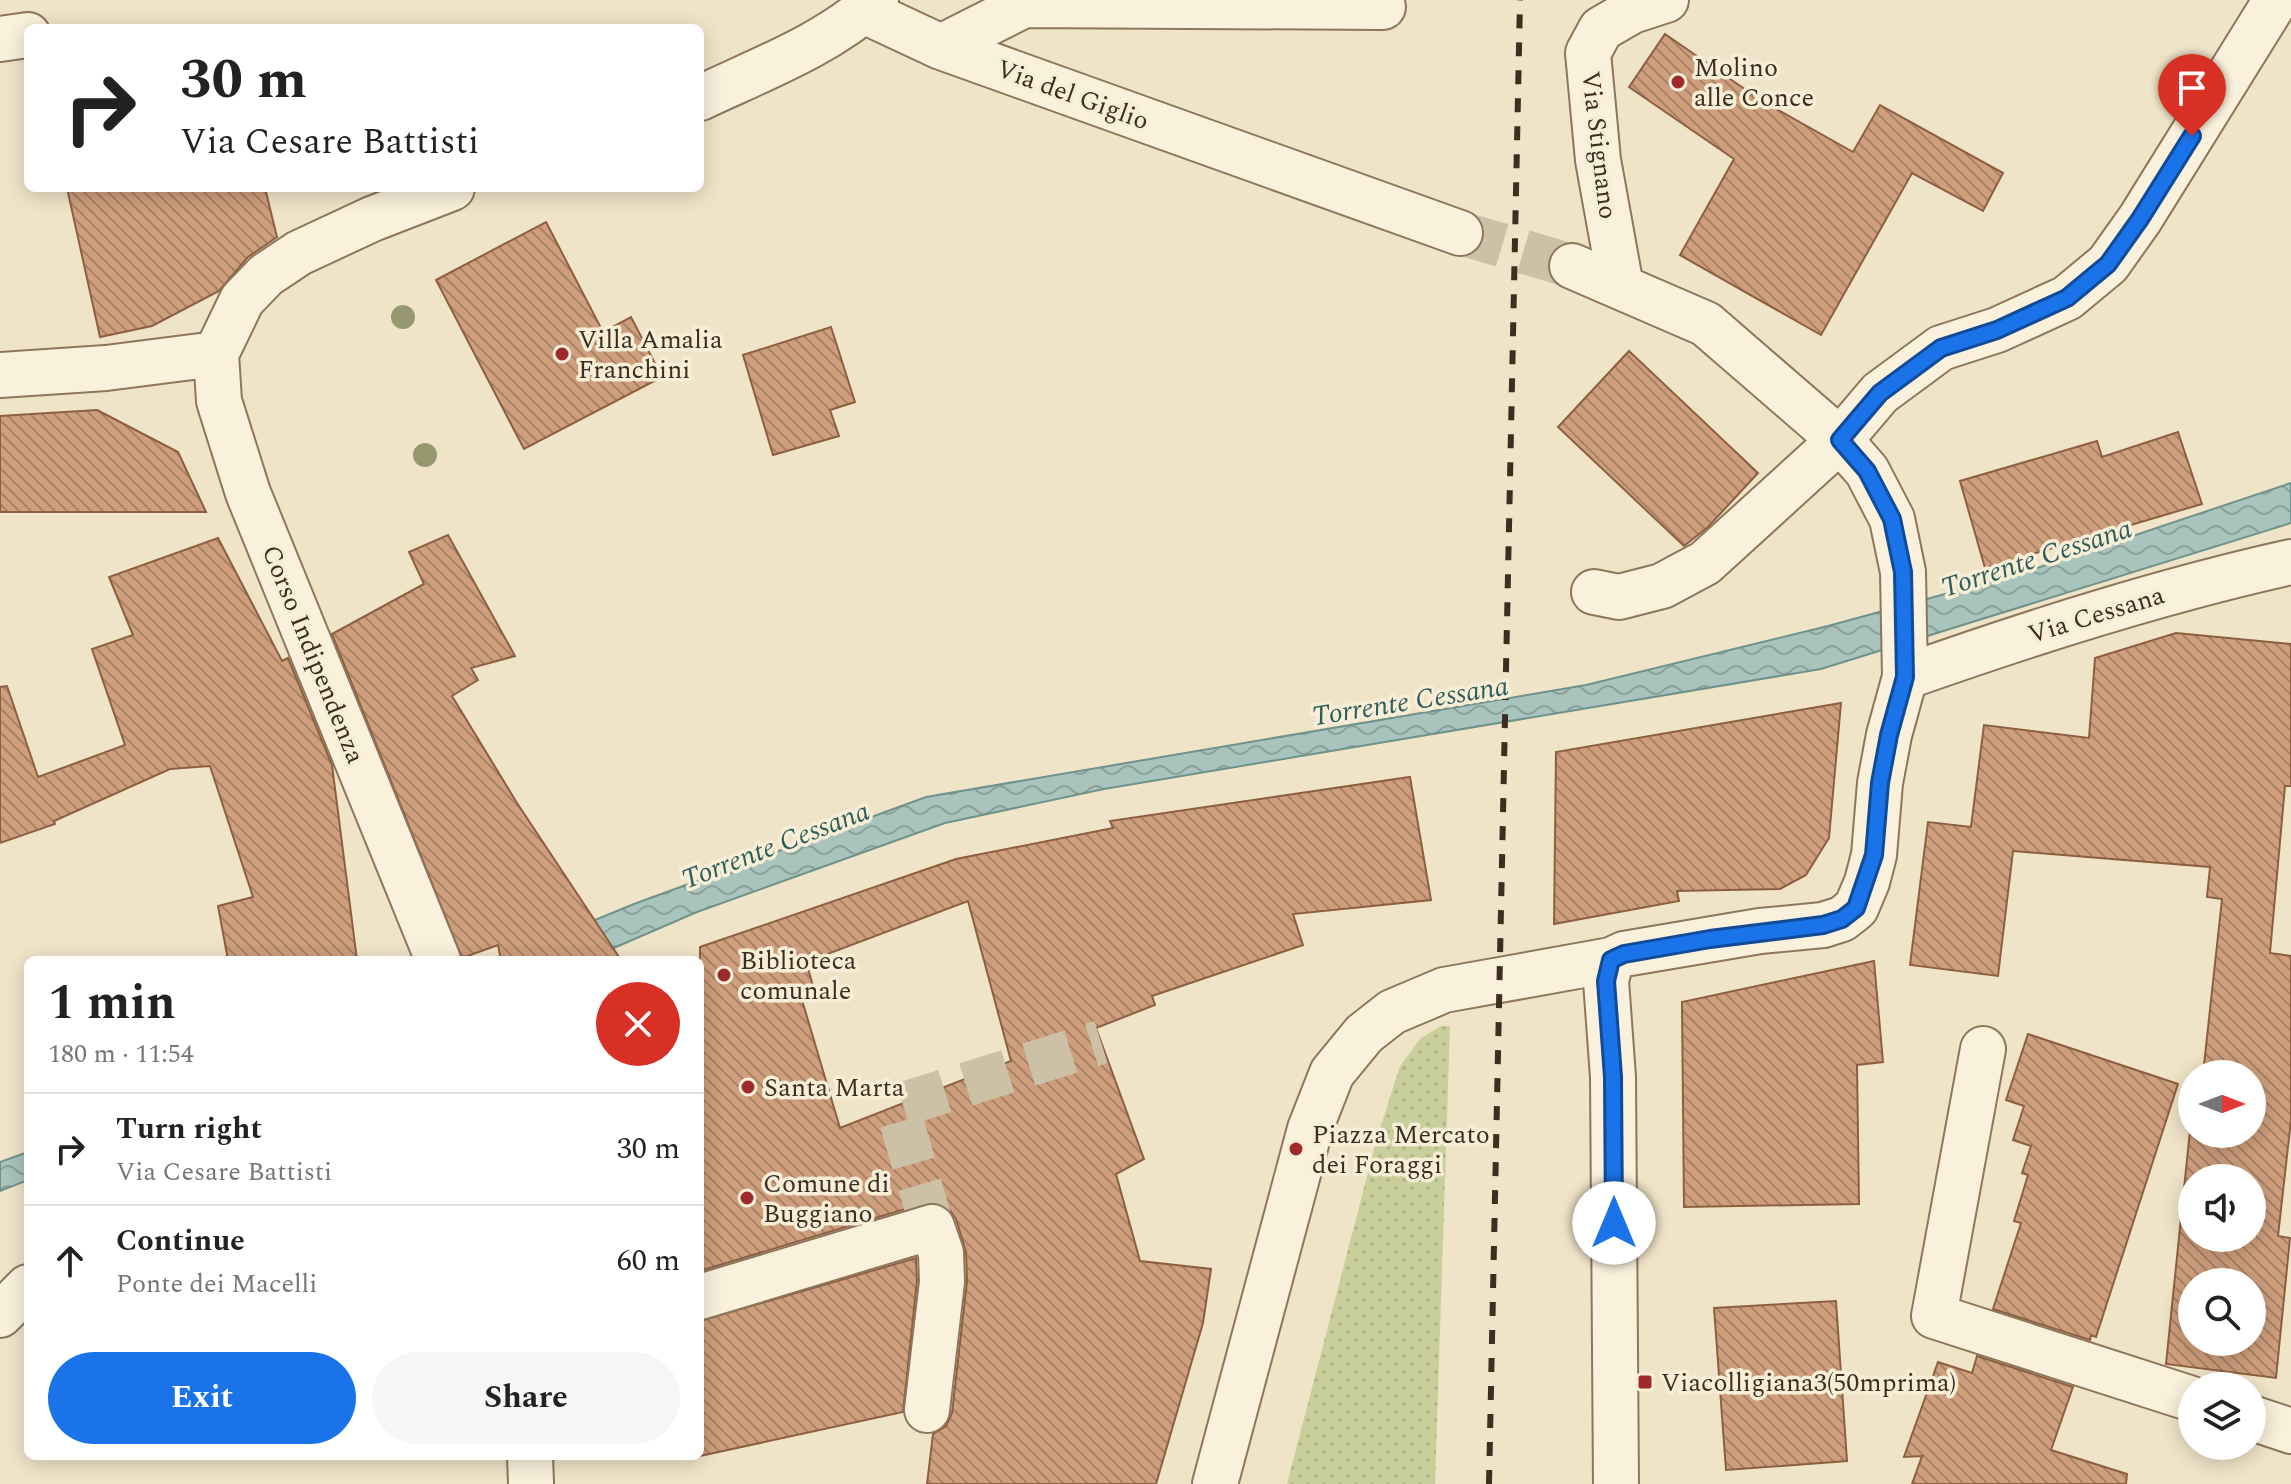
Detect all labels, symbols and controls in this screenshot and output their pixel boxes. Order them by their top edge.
text: 30 m [180,38,307,123]
place label: Molino alle Conce [1694,48,1814,118]
street label: Via del Giglio [991,49,1155,141]
pin [2158,54,2226,136]
icon: right [48,56,152,160]
icon: arrive [2170,66,2214,110]
street label: Via Stignano [1570,69,1628,221]
marker: Molino alle Conce [1669,73,1687,91]
text: Via Cesare Battisti [180,115,479,170]
place label: Villa Amalia Franchini [578,320,723,390]
marker: Villa Amalia Franchini [553,345,571,363]
water label: Torrente Cessana [1935,507,2137,610]
street label: Corso Indipendenza [251,539,375,770]
street label: Via Cessana [2023,575,2170,655]
water label: Torrente Cessana [1309,665,1512,738]
water label: Torrente Cessana [675,790,876,901]
place label: Biblioteca comunale [740,941,857,1011]
marker: Biblioteca comunale [715,966,733,984]
text: 1 min [48,967,176,1040]
button: close [596,982,680,1066]
text: 180 m · 11:54 [48,1034,194,1074]
north arrow [2178,1060,2266,1148]
map controls [2178,1060,2266,1460]
place label: Santa Marta [764,1068,905,1108]
marker: Santa Marta [739,1078,757,1096]
text: Turn right [116,1106,262,1152]
place label: Piazza Mercato dei Foraggi [1312,1115,1490,1185]
text: 30 m [617,1126,680,1172]
icon: right [48,1127,92,1171]
marker: Piazza Mercato dei Foraggi [1287,1140,1305,1158]
text: Via Cesare Battisti [116,1152,332,1192]
place label: Comune di Buggiano [763,1164,890,1234]
button: sound [2178,1164,2266,1252]
position arrow [1572,1181,1656,1265]
marker: Comune di Buggiano [738,1189,756,1207]
text: Continue [116,1218,245,1264]
text: 60 m [617,1238,680,1284]
icon: ahead [48,1239,92,1283]
text: Ponte dei Macelli [116,1264,317,1304]
button: search [2178,1268,2266,1356]
button: Exit [48,1352,356,1444]
button: Share [372,1352,680,1444]
place label: Viacolligiana3(50mprima) [1661,1363,1956,1403]
button: layers [2178,1372,2266,1460]
marker: Viacolligiana3(50mprima) [1636,1373,1654,1391]

